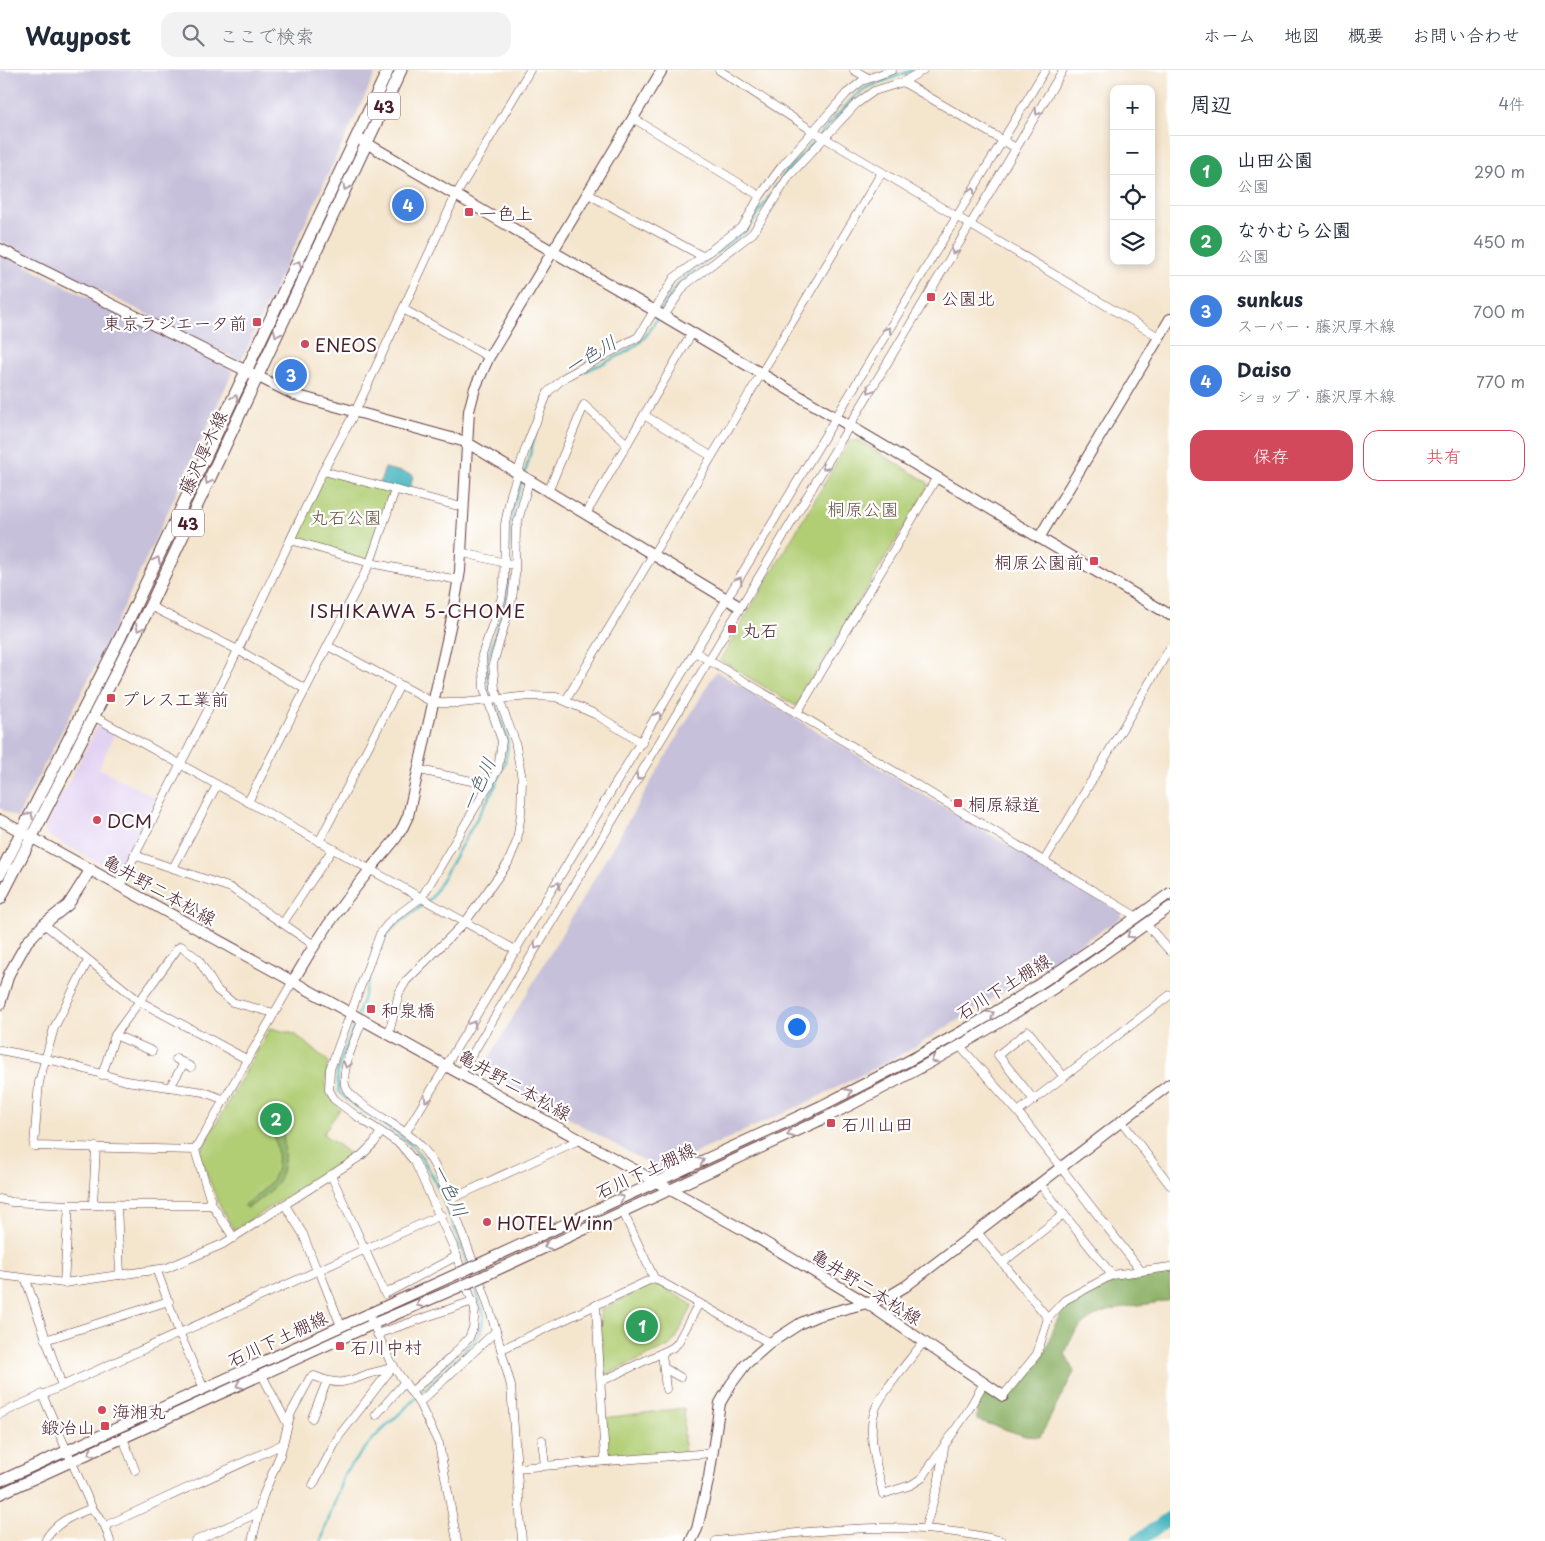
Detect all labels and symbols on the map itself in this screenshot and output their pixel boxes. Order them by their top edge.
road number: 43 [368,92,400,120]
one-way arrow [1034,106,1044,115]
one-way arrow [342,182,352,191]
pin: 4 [392,186,424,224]
one-way arrow [966,188,976,197]
place label: 一色上 [479,199,533,226]
marker: 一色上 [463,206,475,218]
one-way arrow [950,245,960,254]
one-way arrow [292,260,302,269]
place label: 公園北 [941,284,995,311]
marker: 公園北 [925,291,937,303]
place label: 東京ラジエータ前 [103,309,247,336]
marker: 東京ラジエータ前 [251,316,263,328]
water label: 一色川 [558,327,622,381]
one-way arrow [882,327,892,336]
one-way arrow [273,329,283,338]
place label: ENEOS [315,331,377,358]
marker: ENEOS [299,338,311,350]
pin: 3 [275,356,307,394]
one-way arrow [867,385,877,394]
one-way arrow [229,394,239,403]
street label: 藤沢厚木線 [171,406,233,498]
one-way arrow [821,461,831,470]
one-way arrow [204,476,214,485]
park label: 桐原公園 [827,495,899,522]
park label: 丸石公園 [310,503,382,530]
road number: 43 [172,509,204,536]
place label: 桐原公園前 [994,548,1084,575]
marker: 桐原公園前 [1088,555,1100,567]
one-way arrow [151,556,161,565]
one-way arrow [732,577,742,586]
district label: ISHIKAWA 5-CHOME [310,596,526,624]
place label: 丸石 [742,616,778,643]
one-way arrow [135,623,145,632]
marker: 丸石 [726,623,738,635]
place label: プレス工業前 [121,685,229,712]
marker: プレス工業前 [105,692,117,704]
one-way arrow [652,711,662,720]
water label: 一色川 [452,752,502,816]
one-way arrow [635,771,645,780]
place label: 桐原緑道 [968,790,1040,817]
marker: 桐原緑道 [952,797,964,809]
place label: DCM [107,807,152,834]
one-way arrow [24,812,34,821]
marker: DCM [91,814,103,826]
street label: 亀井野二本松線 [98,847,222,931]
one-way arrow [550,881,560,890]
one-way arrow [1126,929,1136,938]
one-way arrow [534,941,544,950]
street label: 石川下土棚線 [950,946,1056,1026]
place label: 和泉橋 [381,996,435,1023]
marker: 和泉橋 [365,1003,377,1015]
one-way arrow [985,1011,994,1020]
your location [784,1014,810,1040]
one-way arrow [466,1020,476,1029]
street label: 亀井野二本松線 [453,1042,577,1126]
one-way arrow [931,1054,940,1064]
one-way arrow [343,1060,353,1068]
one-way arrow [843,1088,852,1098]
one-way arrow [423,1093,433,1102]
pin: 2 [260,1100,292,1138]
place label: 石川山田 [841,1110,913,1137]
marker: 石川山田 [825,1117,837,1129]
one-way arrow [786,1128,795,1139]
street label: 石川下土棚線 [590,1135,700,1205]
water label: 一色川 [426,1158,476,1222]
one-way arrow [696,1158,705,1168]
one-way arrow [616,1194,625,1205]
place label: HOTEL W inn [497,1209,613,1236]
marker: HOTEL W inn [481,1216,493,1228]
one-way arrow [543,1240,552,1250]
street label: 亀井野二本松線 [806,1241,928,1331]
one-way arrow [415,1297,424,1308]
street label: 石川下土棚線 [222,1303,332,1373]
pin: 1 [626,1307,658,1345]
place label: 石川中村 [350,1333,422,1360]
marker: 石川中村 [334,1340,346,1352]
one-way arrow [235,1379,244,1390]
place label: 海湘丸 [112,1397,166,1424]
marker: 海湘丸 [96,1404,108,1416]
place label: 鍛冶山 [41,1413,95,1440]
marker: 鍛冶山 [99,1420,111,1432]
one-way arrow [87,1446,96,1457]

